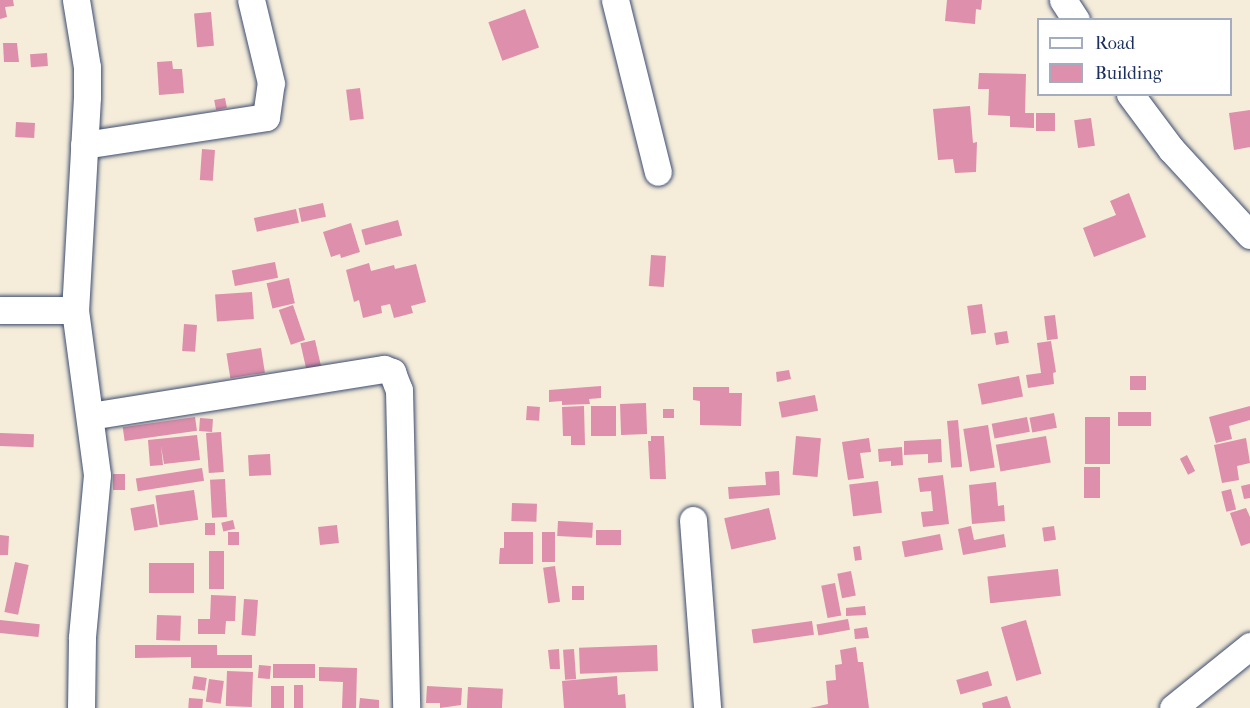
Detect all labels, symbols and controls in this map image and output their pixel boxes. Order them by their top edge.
legend [1037,18,1232,96]
text: Road [1095,33,1135,54]
text: Building [1095,63,1162,84]

